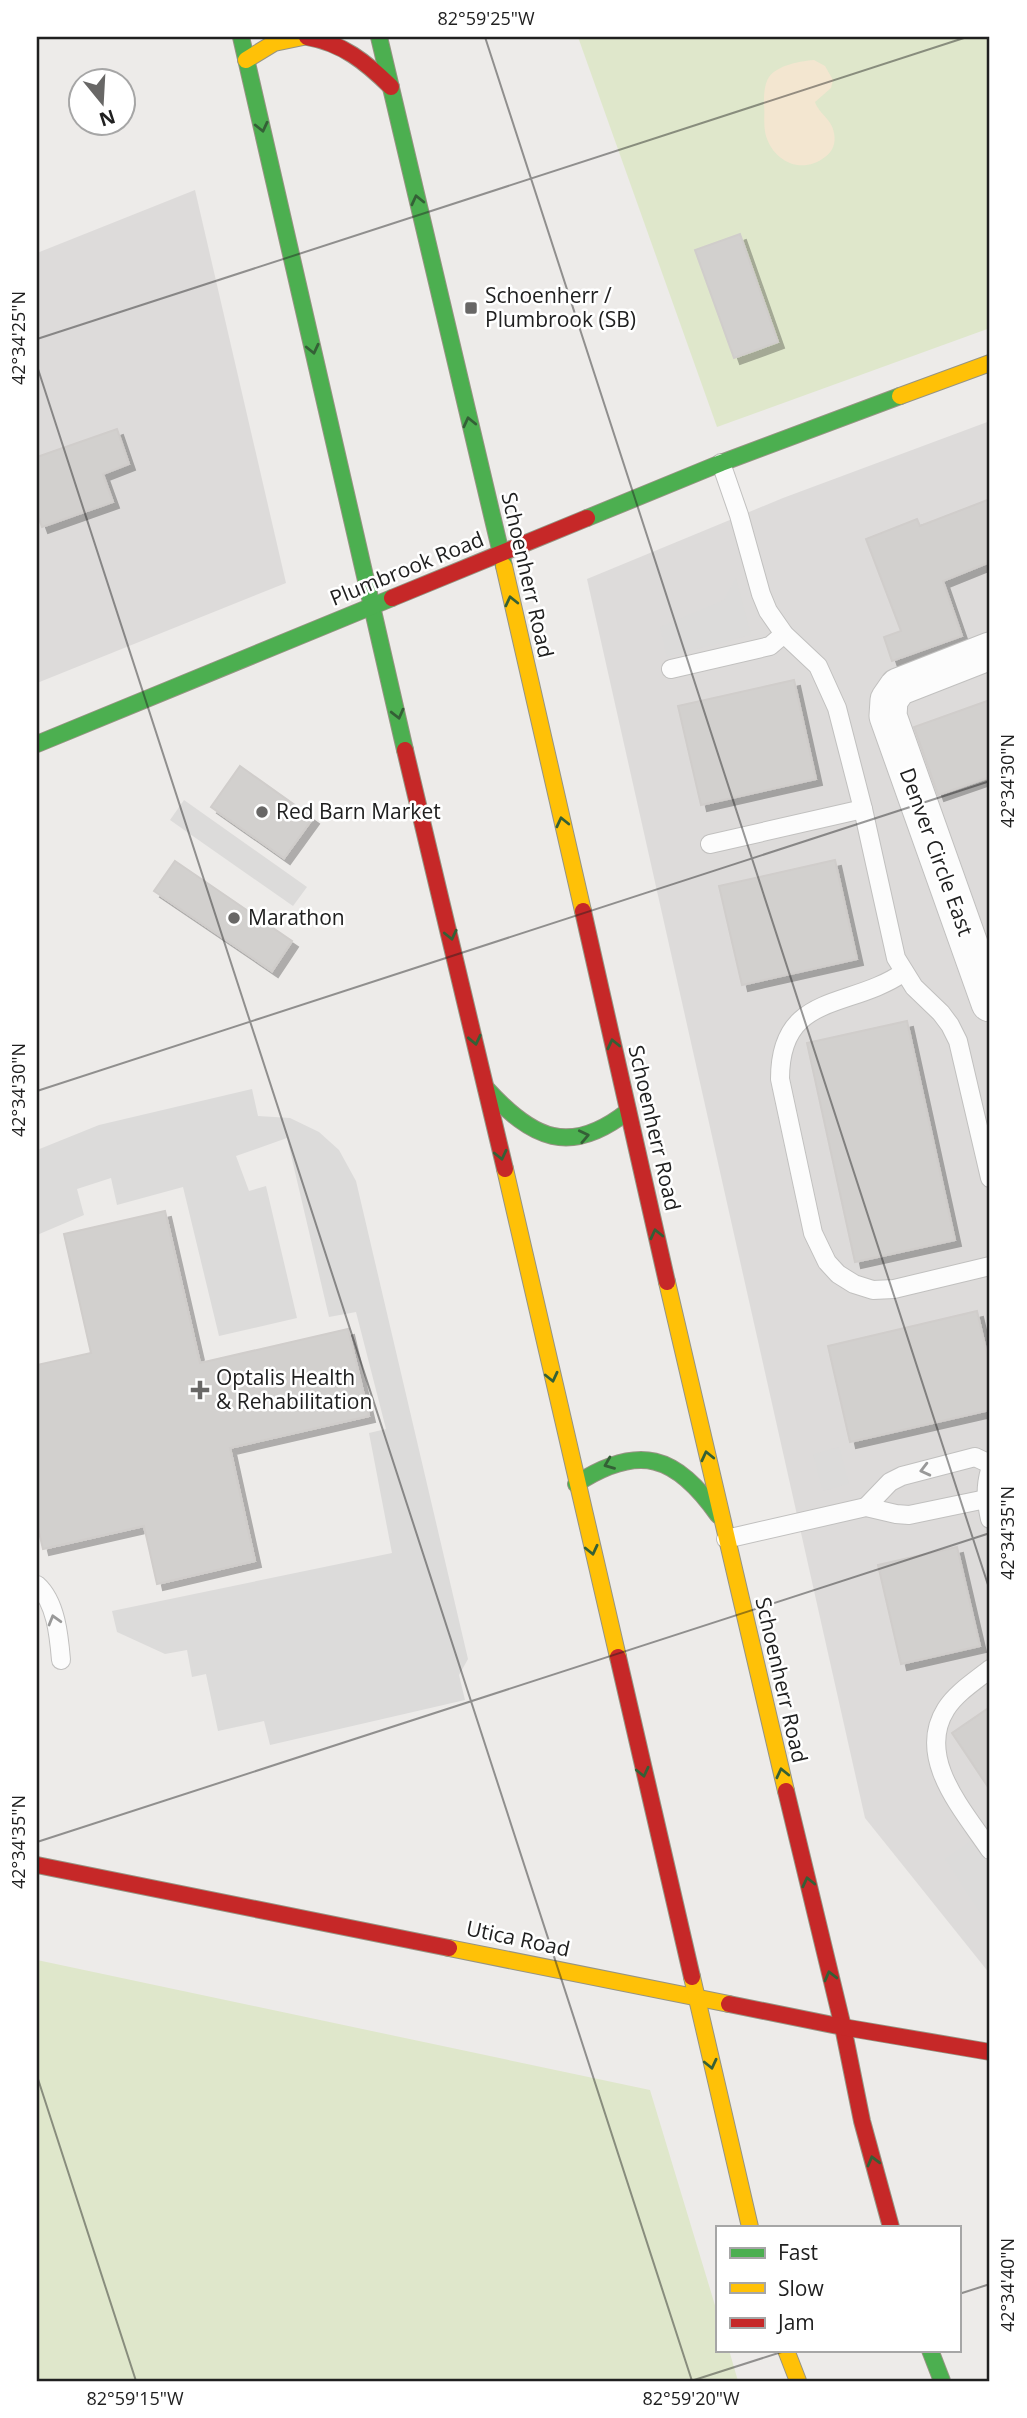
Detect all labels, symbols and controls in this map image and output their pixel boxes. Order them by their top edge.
text: 82°59'25"W [437,6,535,30]
north arrow [66,66,136,136]
text: N [96,103,119,133]
one-way arrow [253,121,268,133]
one-way arrow [411,195,425,207]
place label: Schoenherr / Plumbrook (SB) [485,281,636,333]
text: 42°34'25"N [6,291,30,385]
marker: Schoenherr / Plumbrook (SB) [463,300,479,316]
one-way arrow [305,342,319,354]
one-way arrow [463,416,477,428]
street label: Schoenherr Road [495,489,561,660]
street label: Plumbrook Road [326,524,488,612]
one-way arrow [505,595,520,607]
one-way arrow [389,708,404,720]
text: 42°34'30"N [995,734,1019,828]
street label: Denver Circle East [894,764,980,940]
place label: Red Barn Market [276,797,441,825]
marker: Red Barn Market [254,804,270,820]
one-way arrow [556,816,570,828]
place label: Marathon [248,903,345,931]
marker: Marathon [226,910,242,926]
one-way arrow [443,929,457,941]
one-way arrow [467,1034,481,1046]
one-way arrow [607,1038,621,1050]
street label: Schoenherr Road [622,1042,688,1213]
text: 42°34'30"N [6,1043,30,1137]
one-way arrow [578,1129,590,1144]
one-way arrow [493,1149,507,1161]
one-way arrow [650,1228,665,1240]
place label: Optalis Health & Rehabilitation [216,1363,372,1415]
one-way arrow [543,1370,558,1382]
marker: Optalis Health & Rehabilitation [190,1380,210,1400]
one-way arrow [701,1450,716,1462]
one-way arrow [604,1456,616,1470]
one-way arrow [919,1462,931,1476]
text: 42°34'35"N [995,1486,1019,1580]
one-way arrow [584,1544,598,1556]
street label: Schoenherr Road [749,1594,815,1765]
one-way arrow [48,1615,63,1627]
one-way arrow [635,1766,650,1778]
one-way arrow [776,1767,790,1779]
text: 42°34'35"N [6,1795,30,1889]
one-way arrow [802,1877,816,1889]
street label: Utica Road [464,1913,573,1963]
one-way arrow [824,1971,838,1983]
one-way arrow [703,2058,717,2070]
one-way arrow [867,2156,882,2168]
legend [716,2226,960,2352]
text: Fast [778,2238,818,2266]
text: 42°34'40"N [995,2238,1019,2332]
text: Slow [778,2274,824,2302]
text: Jam [776,2308,815,2336]
text: 82°59'15"W [86,2386,184,2410]
text: 82°59'20"W [642,2386,740,2410]

